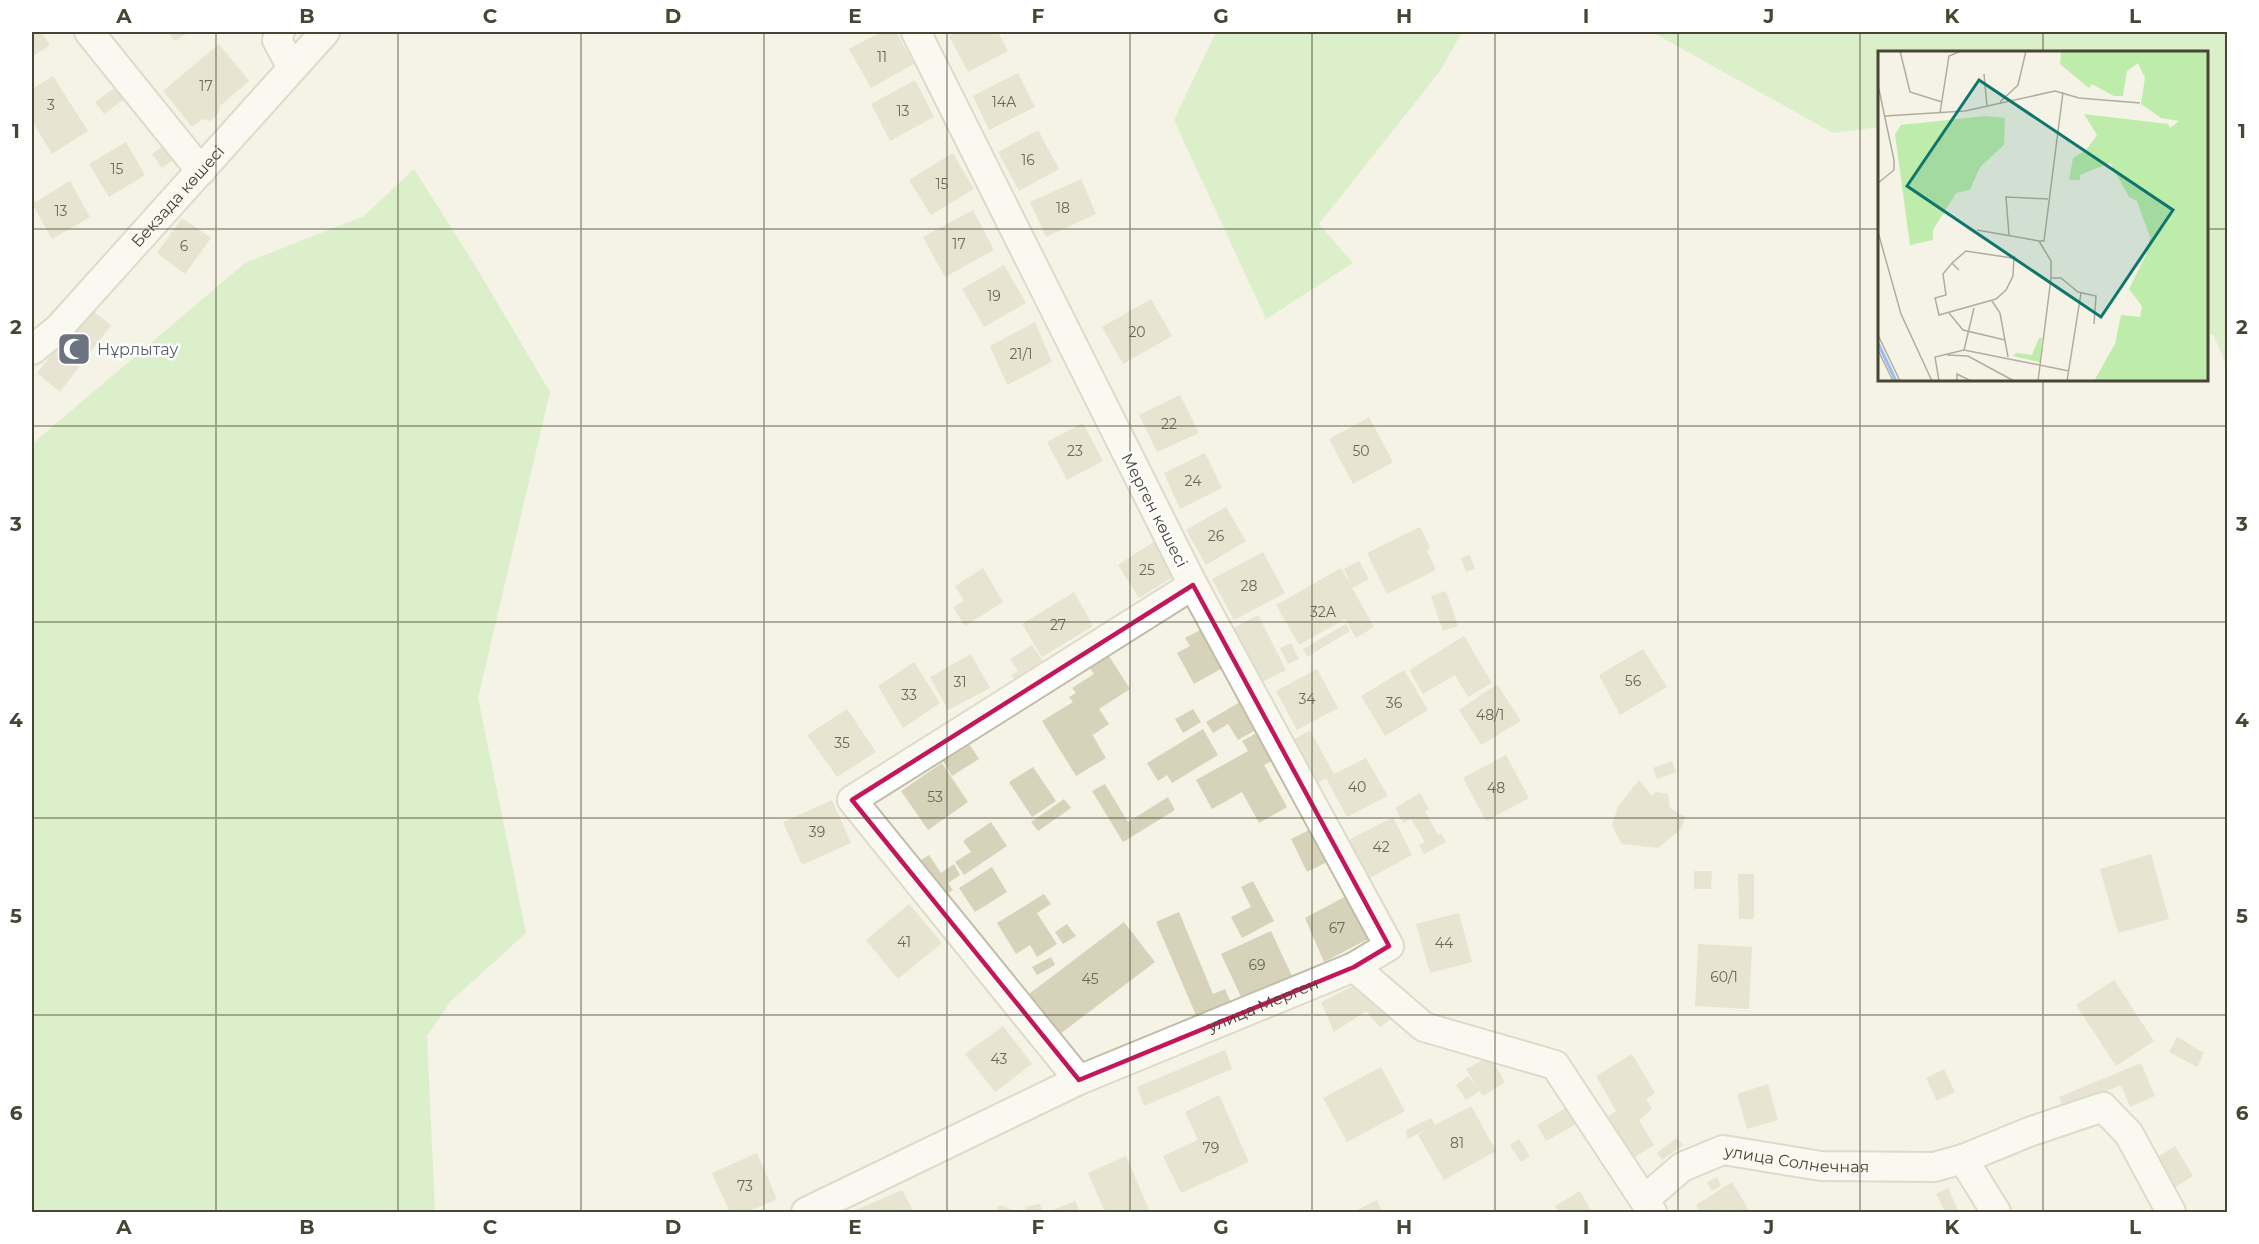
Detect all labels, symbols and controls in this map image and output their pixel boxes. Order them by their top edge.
text: A [115,4,132,28]
text: B [299,4,315,28]
text: C [483,4,498,28]
text: D [665,4,681,28]
text: E [848,4,862,28]
text: F [1032,4,1045,28]
text: G [1213,4,1229,28]
text: H [1396,4,1412,28]
text: I [1583,4,1589,28]
text: J [1763,4,1774,28]
text: K [1945,4,1961,28]
text: L [2129,4,2141,28]
house number: 11 [877,48,887,66]
inset map [1878,51,2208,381]
house number: 17 [199,77,213,95]
house number: 14А [992,93,1017,111]
house number: 3 [47,96,55,114]
house number: 13 [897,102,910,120]
text: 1 [12,119,20,143]
text: 1 [2238,119,2246,143]
street label: Бекзада көшесі [127,142,228,251]
house number: 16 [1021,151,1035,169]
house number: 15 [111,160,124,178]
house number: 15 [936,175,949,193]
house number: 18 [1056,199,1070,217]
house number: 13 [55,202,68,220]
house number: 17 [952,235,966,253]
house number: 6 [180,237,189,255]
house number: 19 [987,287,1001,305]
text: 2 [10,315,22,339]
text: 2 [2236,315,2248,339]
house number: 20 [1128,323,1146,341]
mosque icon: Нұрлытау [56,331,92,367]
place label: Нұрлытау [97,340,179,359]
house number: 21/1 [1009,345,1033,363]
house number: 22 [1161,415,1177,433]
house number: 23 [1067,442,1083,460]
house number: 50 [1352,442,1370,460]
street label: Мерген көшесі [1118,450,1192,571]
house number: 24 [1185,472,1202,490]
text: 3 [9,512,22,536]
text: 3 [2235,512,2248,536]
house number: 26 [1208,527,1225,545]
house number: 25 [1139,561,1155,579]
house number: 28 [1241,577,1258,595]
house number: 32А [1310,603,1337,621]
house number: 27 [1050,616,1066,634]
house number: 56 [1625,672,1642,690]
house number: 31 [954,673,966,691]
house number: 33 [901,686,917,704]
house number: 34 [1298,690,1316,708]
house number: 36 [1386,694,1403,712]
house number: 48/1 [1476,706,1504,724]
text: 4 [9,708,23,732]
text: 4 [2235,708,2249,732]
house number: 35 [834,734,850,752]
house number: 40 [1348,778,1366,796]
house number: 48 [1487,779,1505,797]
house number: 53 [927,788,943,806]
house number: 39 [809,823,825,841]
house number: 42 [1372,838,1390,856]
text: 5 [10,904,22,928]
text: 5 [2236,904,2248,928]
house number: 67 [1329,919,1345,937]
house number: 41 [897,933,911,951]
house number: 44 [1435,934,1454,952]
house number: 69 [1248,956,1266,974]
house number: 60/1 [1710,968,1738,986]
house number: 45 [1081,970,1099,988]
street label: улица Мерген [1204,974,1321,1037]
house number: 43 [991,1050,1008,1068]
text: 6 [10,1101,23,1125]
text: 6 [2236,1101,2249,1125]
house number: 81 [1450,1134,1464,1152]
house number: 79 [1203,1139,1219,1157]
street label: улица Солнечная [1722,1141,1869,1176]
house number: 73 [737,1177,753,1195]
text: A [115,1215,132,1239]
text: B [299,1215,315,1239]
text: C [483,1215,498,1239]
text: D [665,1215,681,1239]
text: E [848,1215,862,1239]
text: F [1032,1215,1045,1239]
text: G [1213,1215,1229,1239]
text: H [1396,1215,1412,1239]
text: I [1583,1215,1589,1239]
text: J [1763,1215,1774,1239]
text: K [1945,1215,1961,1239]
text: L [2129,1215,2141,1239]

